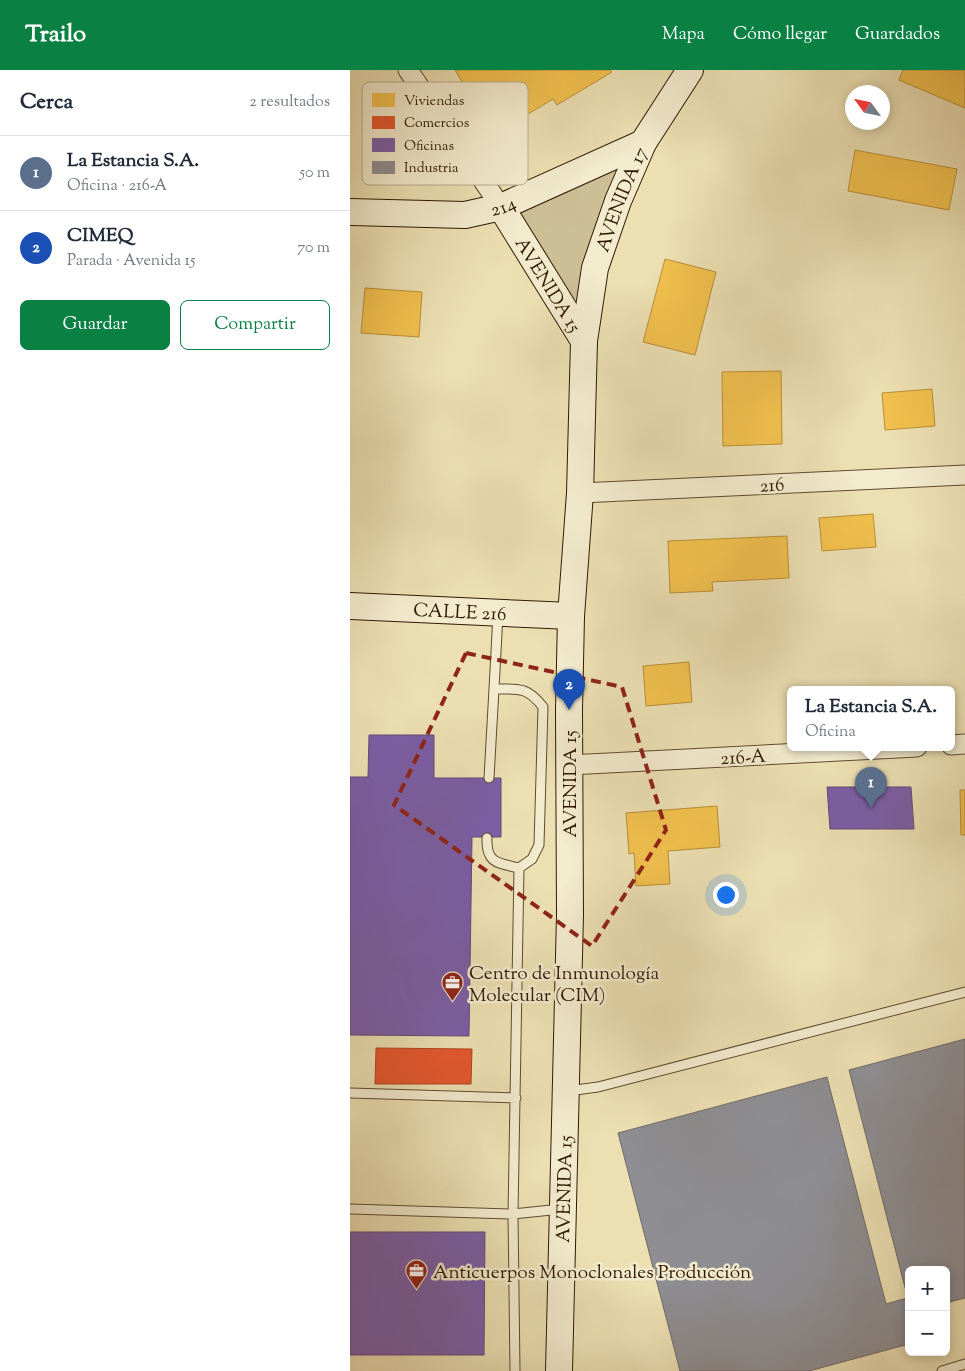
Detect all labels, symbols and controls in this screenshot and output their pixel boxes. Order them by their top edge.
text: Trailo [25,18,86,52]
text: Mapa [662,22,705,48]
text: Cómo llegar [733,22,827,48]
text: Guardados [855,22,940,48]
legend [362,82,528,185]
north arrow [845,85,890,130]
text: Cerca [20,88,73,118]
text: 2 resultados [249,91,330,114]
text: Viviendas [404,92,464,112]
text: Comercios [404,114,469,134]
text: Oficinas [404,137,454,157]
street label: AVENIDA 17 [591,143,656,256]
text: La Estancia S.A. [67,148,199,175]
text: Industria [404,159,459,179]
text: 1 [33,162,39,185]
text: 50 m [299,162,330,185]
text: Oficina · 216-A [67,175,167,198]
street label: 214 [488,191,521,225]
text: CIMEQ [67,223,133,250]
street label: AVENIDA 15 [507,233,587,339]
text: 2 [32,237,40,260]
text: 70 m [297,237,330,260]
text: Parada · Avenida 15 [67,250,196,273]
button: Guardar [20,300,170,350]
button: Compartir [180,300,330,350]
street label: 216 [759,472,785,501]
street label: CALLE 216 [413,598,507,629]
pin: 2 [553,669,585,710]
popup [787,686,955,751]
text: La Estancia S.A. [805,694,937,721]
text: Oficina [805,721,856,744]
street label: AVENIDA 15 [558,730,585,838]
street label: 216-A [720,744,767,773]
pin: 1 [855,767,887,808]
your location [713,882,739,908]
place label: Centro de Inmunología Molecular (CIM) [469,961,660,1010]
office icon: Centro de Inmunología Molecular (CIM) [441,971,465,1002]
street label: AVENIDA 15 [551,1135,581,1243]
office icon: Anticuerpos Monoclonales Producción [405,1259,429,1290]
place label: Anticuerpos Monoclonales Producción [433,1260,751,1287]
map controls [905,1266,950,1356]
button: + [905,1266,950,1311]
button: − [905,1311,950,1356]

